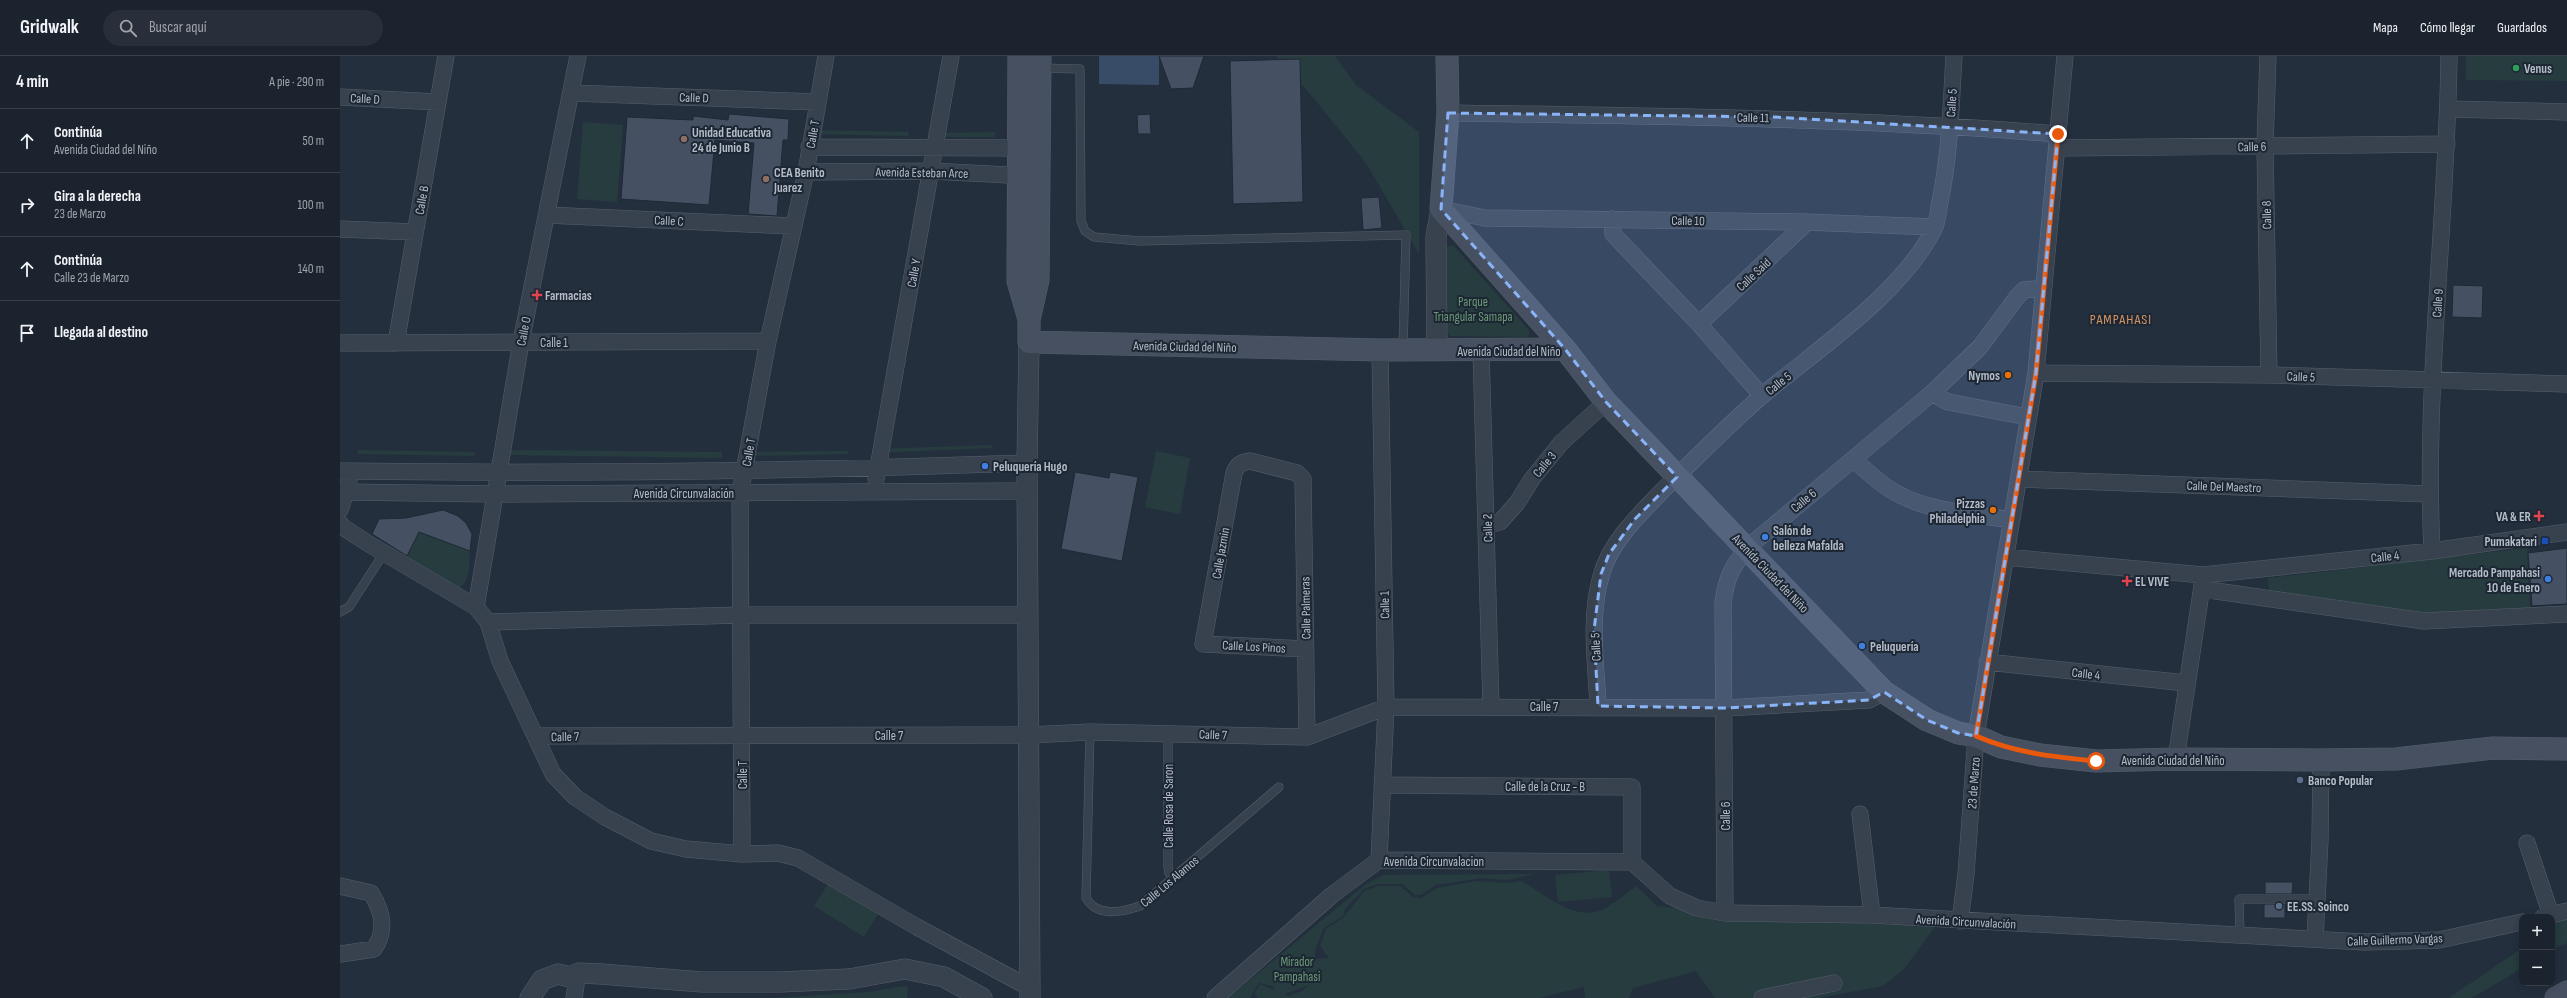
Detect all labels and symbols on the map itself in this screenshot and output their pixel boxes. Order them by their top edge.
place label: Venus [2524,61,2552,77]
marker: Venus [2511,63,2521,73]
street label: Calle 5 [1943,88,1961,118]
street label: Calle D [679,89,709,107]
street label: Calle D [350,90,380,108]
street label: Calle 11 [1737,110,1770,126]
street label: Calle T [803,119,823,150]
place label: Unidad Educativa 24 de Junio B [692,125,771,156]
route end [2049,125,2067,143]
marker: Unidad Educativa 24 de Junio B [679,134,689,144]
street label: Calle 6 [2237,139,2267,155]
street label: Avenida Esteban Arce [874,164,969,182]
place label: CEA Benito Juarez [773,165,825,196]
marker: CEA Benito Juarez [761,174,771,184]
street label: Calle B [412,184,432,216]
street label: Calle 8 [2259,200,2275,230]
street label: Calle C [654,212,684,230]
street label: Calle 10 [1671,213,1705,229]
street label: Calle Said [1733,255,1774,295]
street label: Calle Y [904,257,924,289]
place label: Farmacias [545,288,592,304]
street label: Calle 9 [2429,288,2447,318]
marker: Farmacias [532,290,542,300]
park label: Parque Triangular Samapa [1433,294,1513,325]
district label: PAMPAHASI [2090,311,2152,328]
street label: Calle O [513,315,535,347]
street label: Calle 1 [540,335,568,351]
street label: Avenida Ciudad del Niño [1132,338,1237,356]
street label: Avenida Ciudad del Niño [1456,344,1561,360]
place label: Nymos [1968,368,2000,384]
street label: Calle 5 [1763,369,1795,399]
street label: Calle 5 [2286,369,2315,385]
marker: Nymos [2003,370,2013,380]
street label: Calle T [739,437,759,468]
street label: Calle 3 [1530,448,1560,481]
place label: Peluquería Hugo [993,459,1068,475]
marker: Peluquería Hugo [980,461,990,471]
street label: Calle Del Maestro [2186,478,2262,496]
street label: Calle 6 [1787,485,1820,516]
street label: Avenida Circunvalación [633,486,734,502]
place label: Pizzas Philadelphia [1930,496,1985,527]
marker: Pizzas Philadelphia [1988,505,1998,515]
place label: VA & ER [2496,509,2532,525]
marker: VA & ER [2534,511,2544,521]
street label: Calle 2 [1480,513,1496,543]
place label: Salón de belleza Mafalda [1773,523,1844,554]
street label: Calle Jazmin [1209,526,1233,580]
street label: Avenida Ciudad del Niño [1728,530,1812,616]
marker: Salón de belleza Mafalda [1760,532,1770,542]
place label: Pumakatari [2484,534,2537,550]
marker: Pumakatari [2540,536,2550,546]
street label: Calle 4 [2370,547,2401,566]
place label: Mercado Pampahasi 10 de Enero [2449,565,2540,596]
place label: EL VIVE [2135,574,2169,590]
marker: Mercado Pampahasi 10 de Enero [2543,574,2553,584]
street label: Calle Palmeras [1297,576,1315,639]
marker: EL VIVE [2122,576,2132,586]
street label: Calle 1 [1377,591,1393,619]
street label: Calle 5 [1587,632,1605,662]
street label: Calle Los Pinos [1222,637,1286,657]
place label: Peluquería [1870,639,1919,655]
marker: Peluquería [1857,641,1867,651]
street label: Calle 4 [2071,665,2102,684]
street label: Calle 7 [1530,699,1559,715]
street label: Calle 7 [1198,727,1228,744]
street label: Calle 7 [875,728,904,744]
street label: Calle 7 [551,729,580,745]
route start [2087,752,2105,770]
street label: Avenida Ciudad del Niño [2120,753,2225,769]
street label: 23 de Marzo [1964,757,1984,810]
street label: Calle T [735,761,751,789]
street label: Calle Rosa de Saron [1161,764,1177,848]
place label: Banco Popular [2308,773,2373,789]
marker: Banco Popular [2295,775,2305,785]
street label: Calle de la Cruz - B [1505,779,1585,795]
street label: Calle 6 [1718,801,1734,830]
street label: Calle Los Alamos [1137,852,1202,911]
street label: Avenida Circunvalacion [1383,854,1484,870]
place label: EE.SS. Soinco [2287,899,2349,915]
marker: EE.SS. Soinco [2274,901,2284,911]
street label: Avenida Circunvalación [1914,911,2016,933]
street label: Calle Guillermo Vargas [2347,930,2443,950]
park label: Mirador Pampahasi [1274,954,1320,985]

